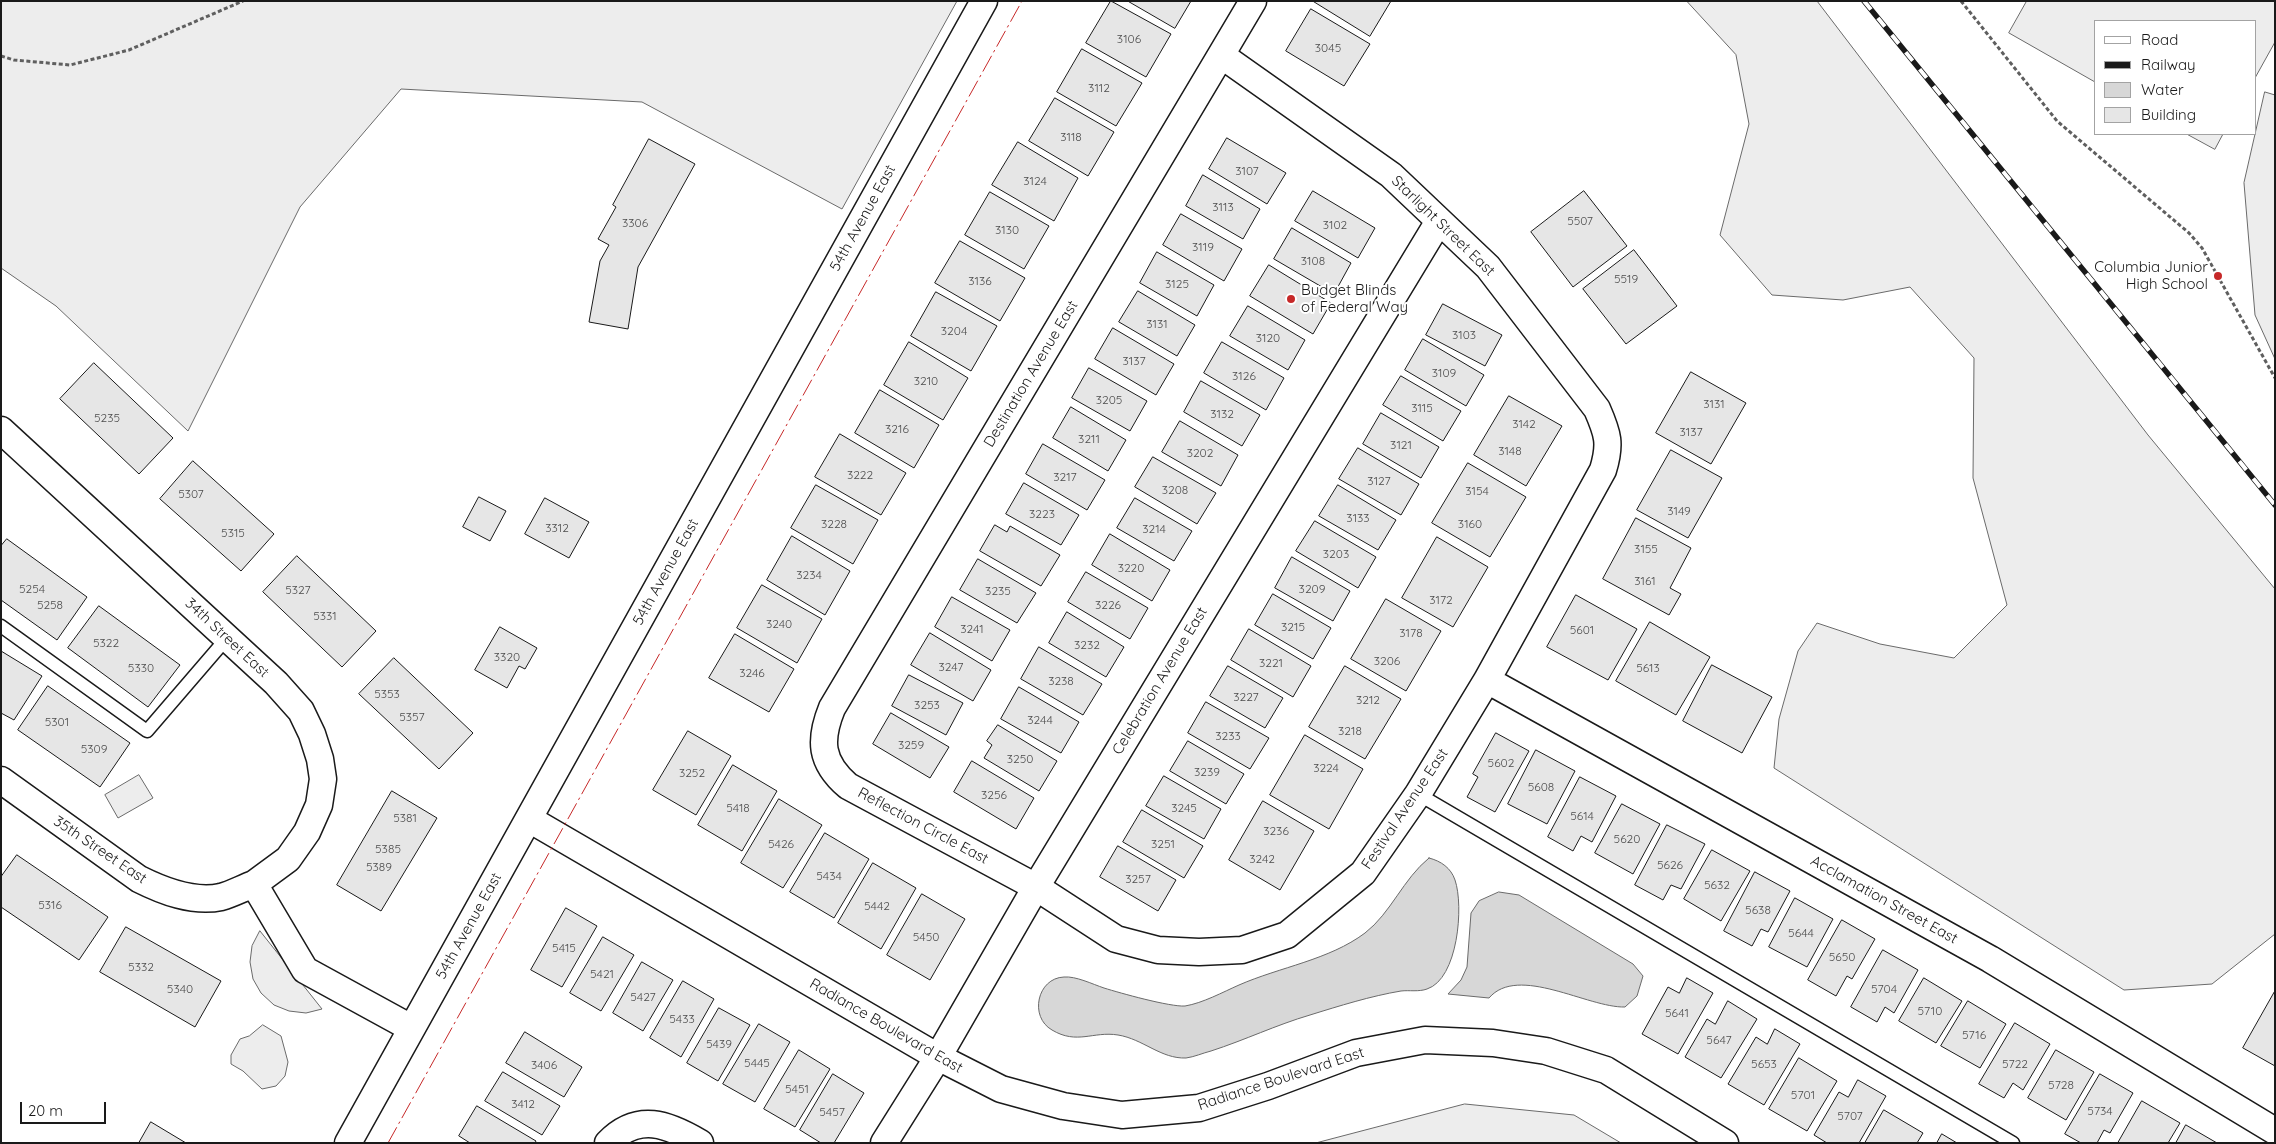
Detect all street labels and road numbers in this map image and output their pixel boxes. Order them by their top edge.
street label: 54th Avenue East [826,162,900,274]
street label: Starlight Street East [1388,172,1498,280]
street label: Destination Avenue East [980,297,1082,451]
street label: 54th Avenue East [629,516,703,628]
street label: 34th Street East [181,594,273,682]
street label: Celebration Avenue East [1109,604,1211,758]
street label: Festival Avenue East [1358,745,1452,873]
street label: Reflection Circle East [855,784,991,868]
street label: 35th Street East [50,812,150,888]
street label: Acclamation Street East [1807,852,1961,948]
street label: 54th Avenue East [432,870,506,982]
street label: Radiance Boulevard East [806,975,966,1077]
street label: Radiance Boulevard East [1195,1044,1367,1114]

